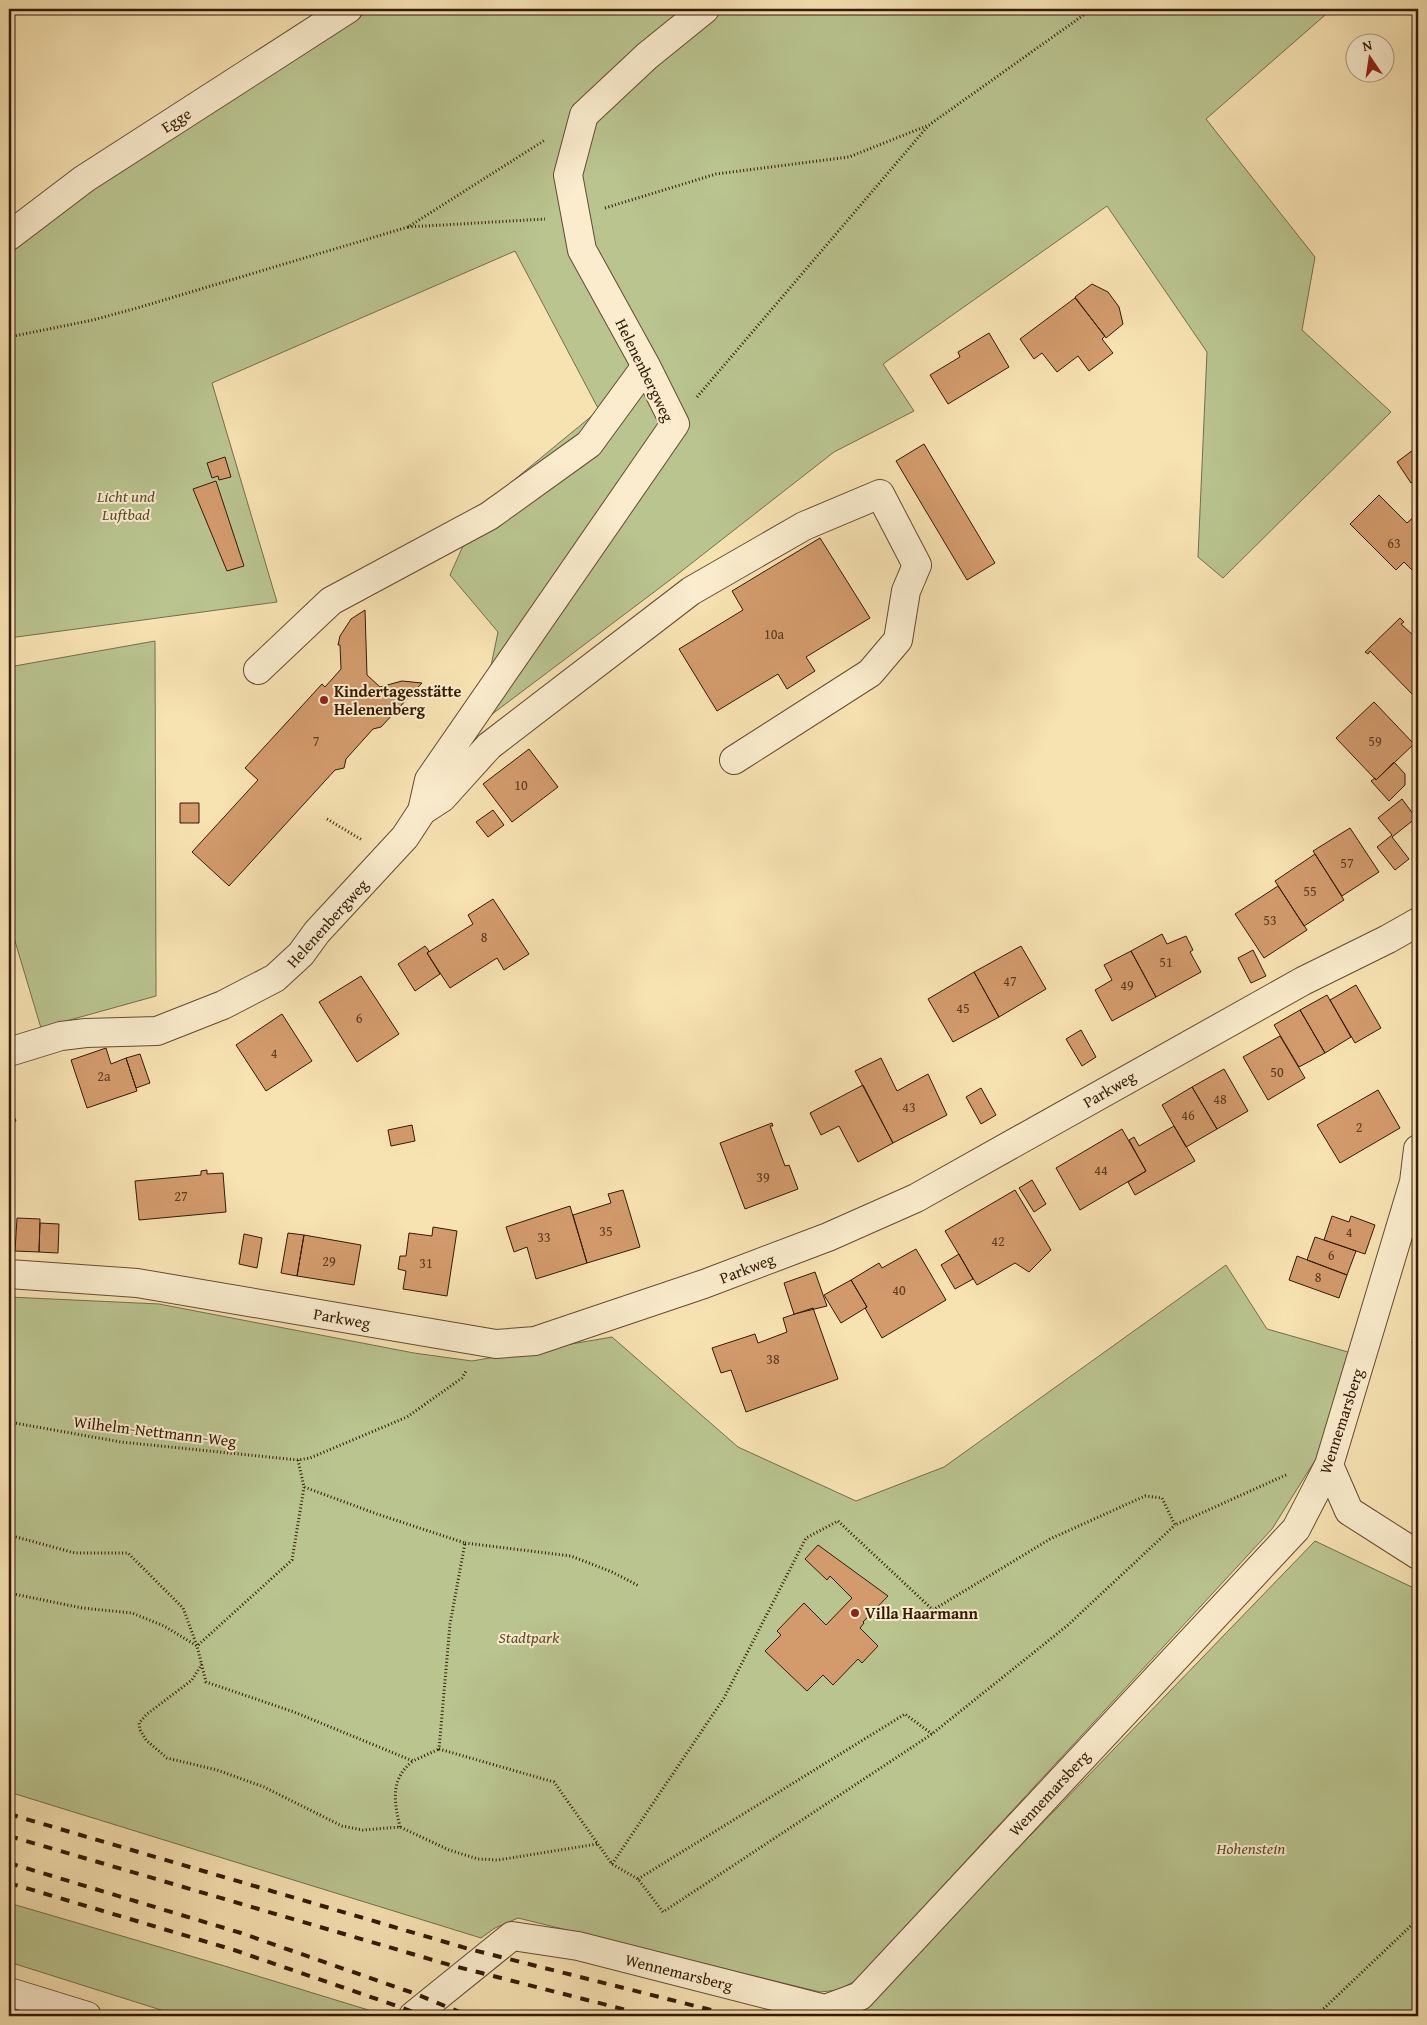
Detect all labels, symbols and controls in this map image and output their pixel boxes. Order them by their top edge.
north arrow [1344,32,1394,82]
text: N [1360,34,1375,56]
street label: Egge [156,101,196,139]
street label: Helenenbergweg [610,314,680,426]
park label: Licht und Luftbad [96,484,155,526]
house number: 63 [1387,533,1401,553]
house number: 10a [764,624,784,644]
place label: Kindertagesstätte Helenenberg [334,679,462,721]
marker: Kindertagesstätte Helenenberg [318,694,330,706]
house number: 7 [313,731,320,751]
house number: 59 [1368,731,1382,751]
house number: 10 [514,775,528,795]
house number: 57 [1340,853,1354,873]
street label: Helenenbergweg [280,873,374,973]
house number: 55 [1303,881,1317,901]
house number: 53 [1263,910,1277,930]
house number: 8 [481,927,488,947]
house number: 51 [1159,952,1173,972]
house number: 47 [1003,971,1017,991]
house number: 49 [1120,975,1134,995]
house number: 45 [956,998,970,1018]
house number: 6 [356,1008,363,1028]
house number: 4 [271,1043,278,1063]
house number: 50 [1270,1062,1284,1082]
street label: Parkweg [1078,1064,1140,1114]
house number: 2a [97,1066,111,1086]
house number: 48 [1213,1089,1227,1109]
house number: 43 [902,1097,916,1117]
house number: 46 [1181,1105,1195,1125]
house number: 2 [1356,1117,1362,1137]
house number: 44 [1094,1160,1108,1180]
house number: 39 [756,1167,770,1187]
house number: 27 [174,1186,188,1206]
house number: 35 [599,1221,613,1241]
house number: 4 [1346,1222,1353,1242]
house number: 33 [537,1227,551,1247]
house number: 42 [991,1231,1005,1251]
house number: 6 [1328,1245,1335,1265]
street label: Parkweg [716,1246,778,1289]
house number: 29 [322,1251,336,1271]
house number: 31 [419,1253,433,1273]
house number: 8 [1315,1267,1322,1287]
house number: 40 [892,1280,906,1300]
street label: Parkweg [312,1301,372,1335]
house number: 38 [766,1349,780,1369]
street label: Wennemarsberg [1313,1365,1369,1477]
street label: Wilhelm-Nettmann-Weg [72,1409,238,1453]
place label: Villa Haarmann [865,1601,979,1625]
marker: Villa Haarmann [849,1607,861,1619]
park label: Stadtpark [499,1625,560,1649]
street label: Wennemarsberg [1003,1745,1095,1841]
park label: Hohenstein [1216,1836,1285,1860]
street label: Wennemarsberg [623,1947,735,1997]

